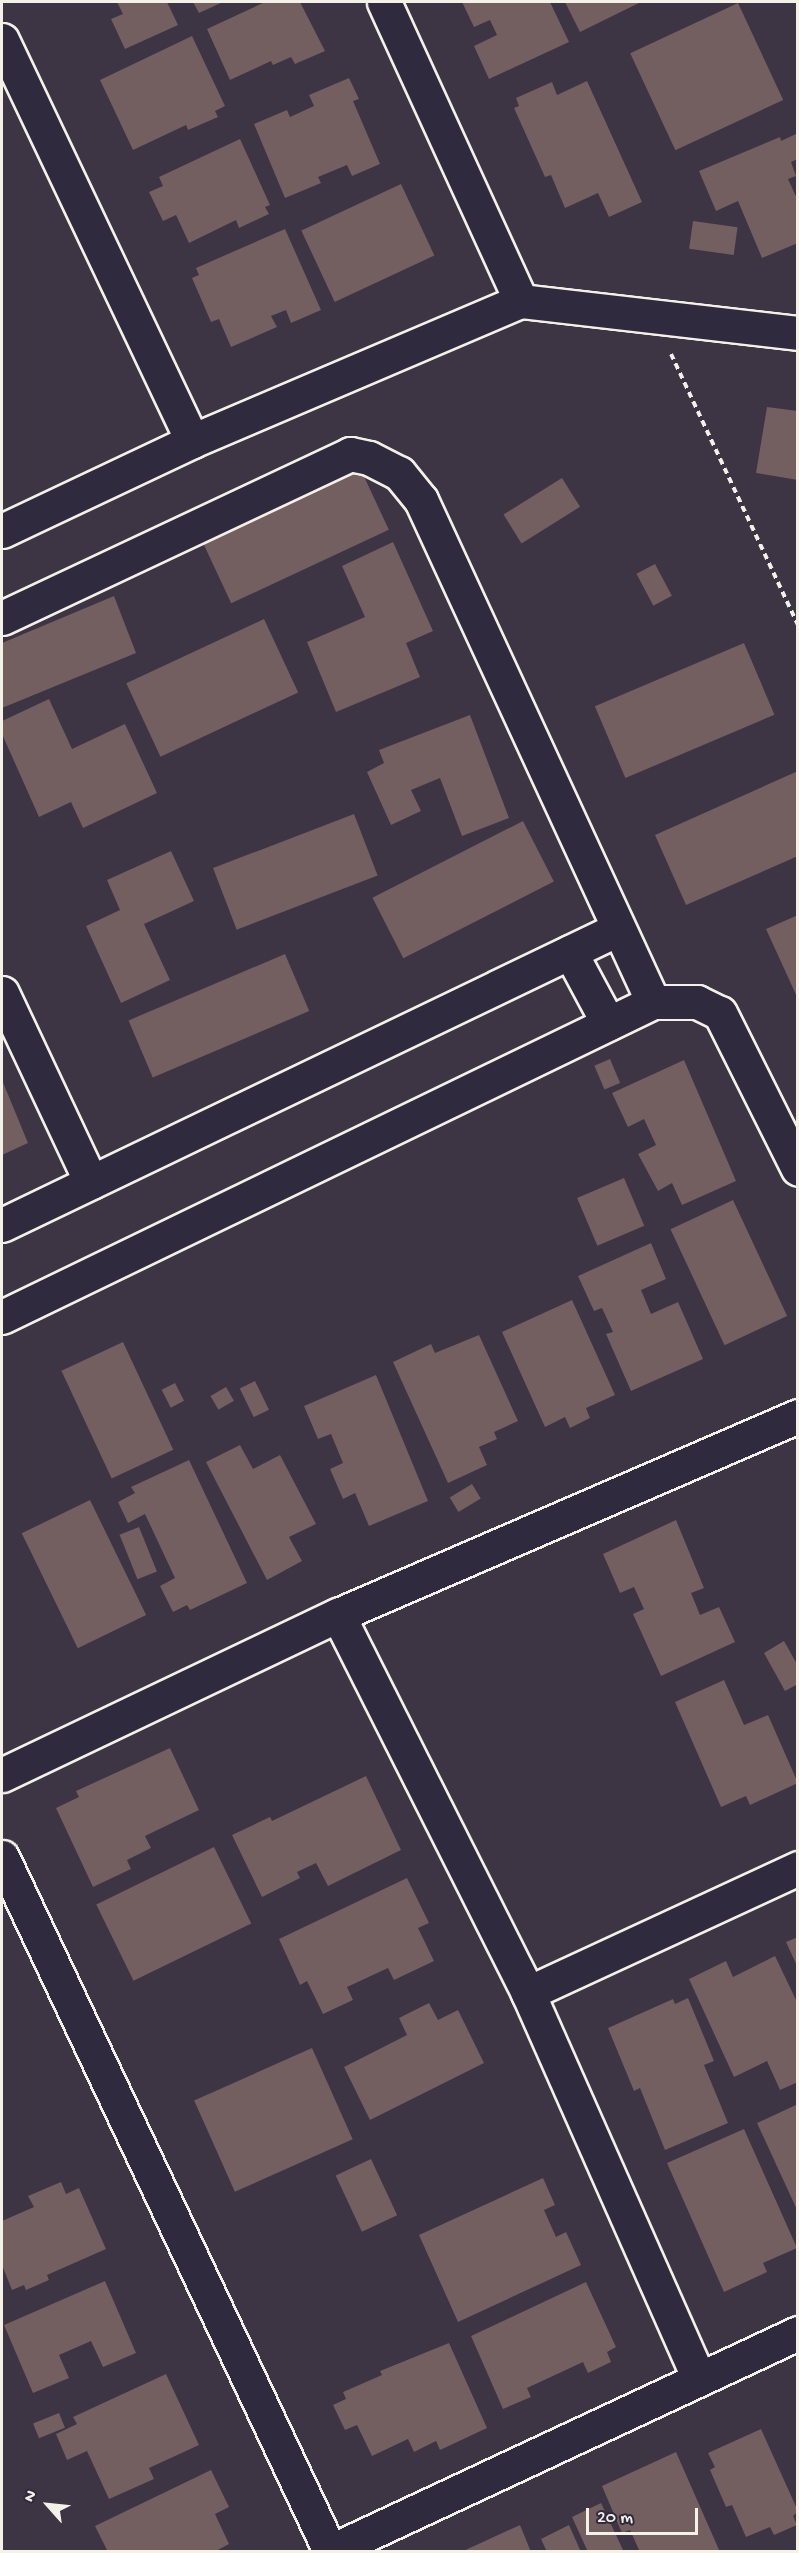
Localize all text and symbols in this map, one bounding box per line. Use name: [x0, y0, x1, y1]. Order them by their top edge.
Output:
north arrow: [18, 2475, 78, 2535]
text: N: [21, 2488, 42, 2506]
scale bar: [589, 2496, 702, 2534]
text: 20 m: [597, 2508, 633, 2529]

